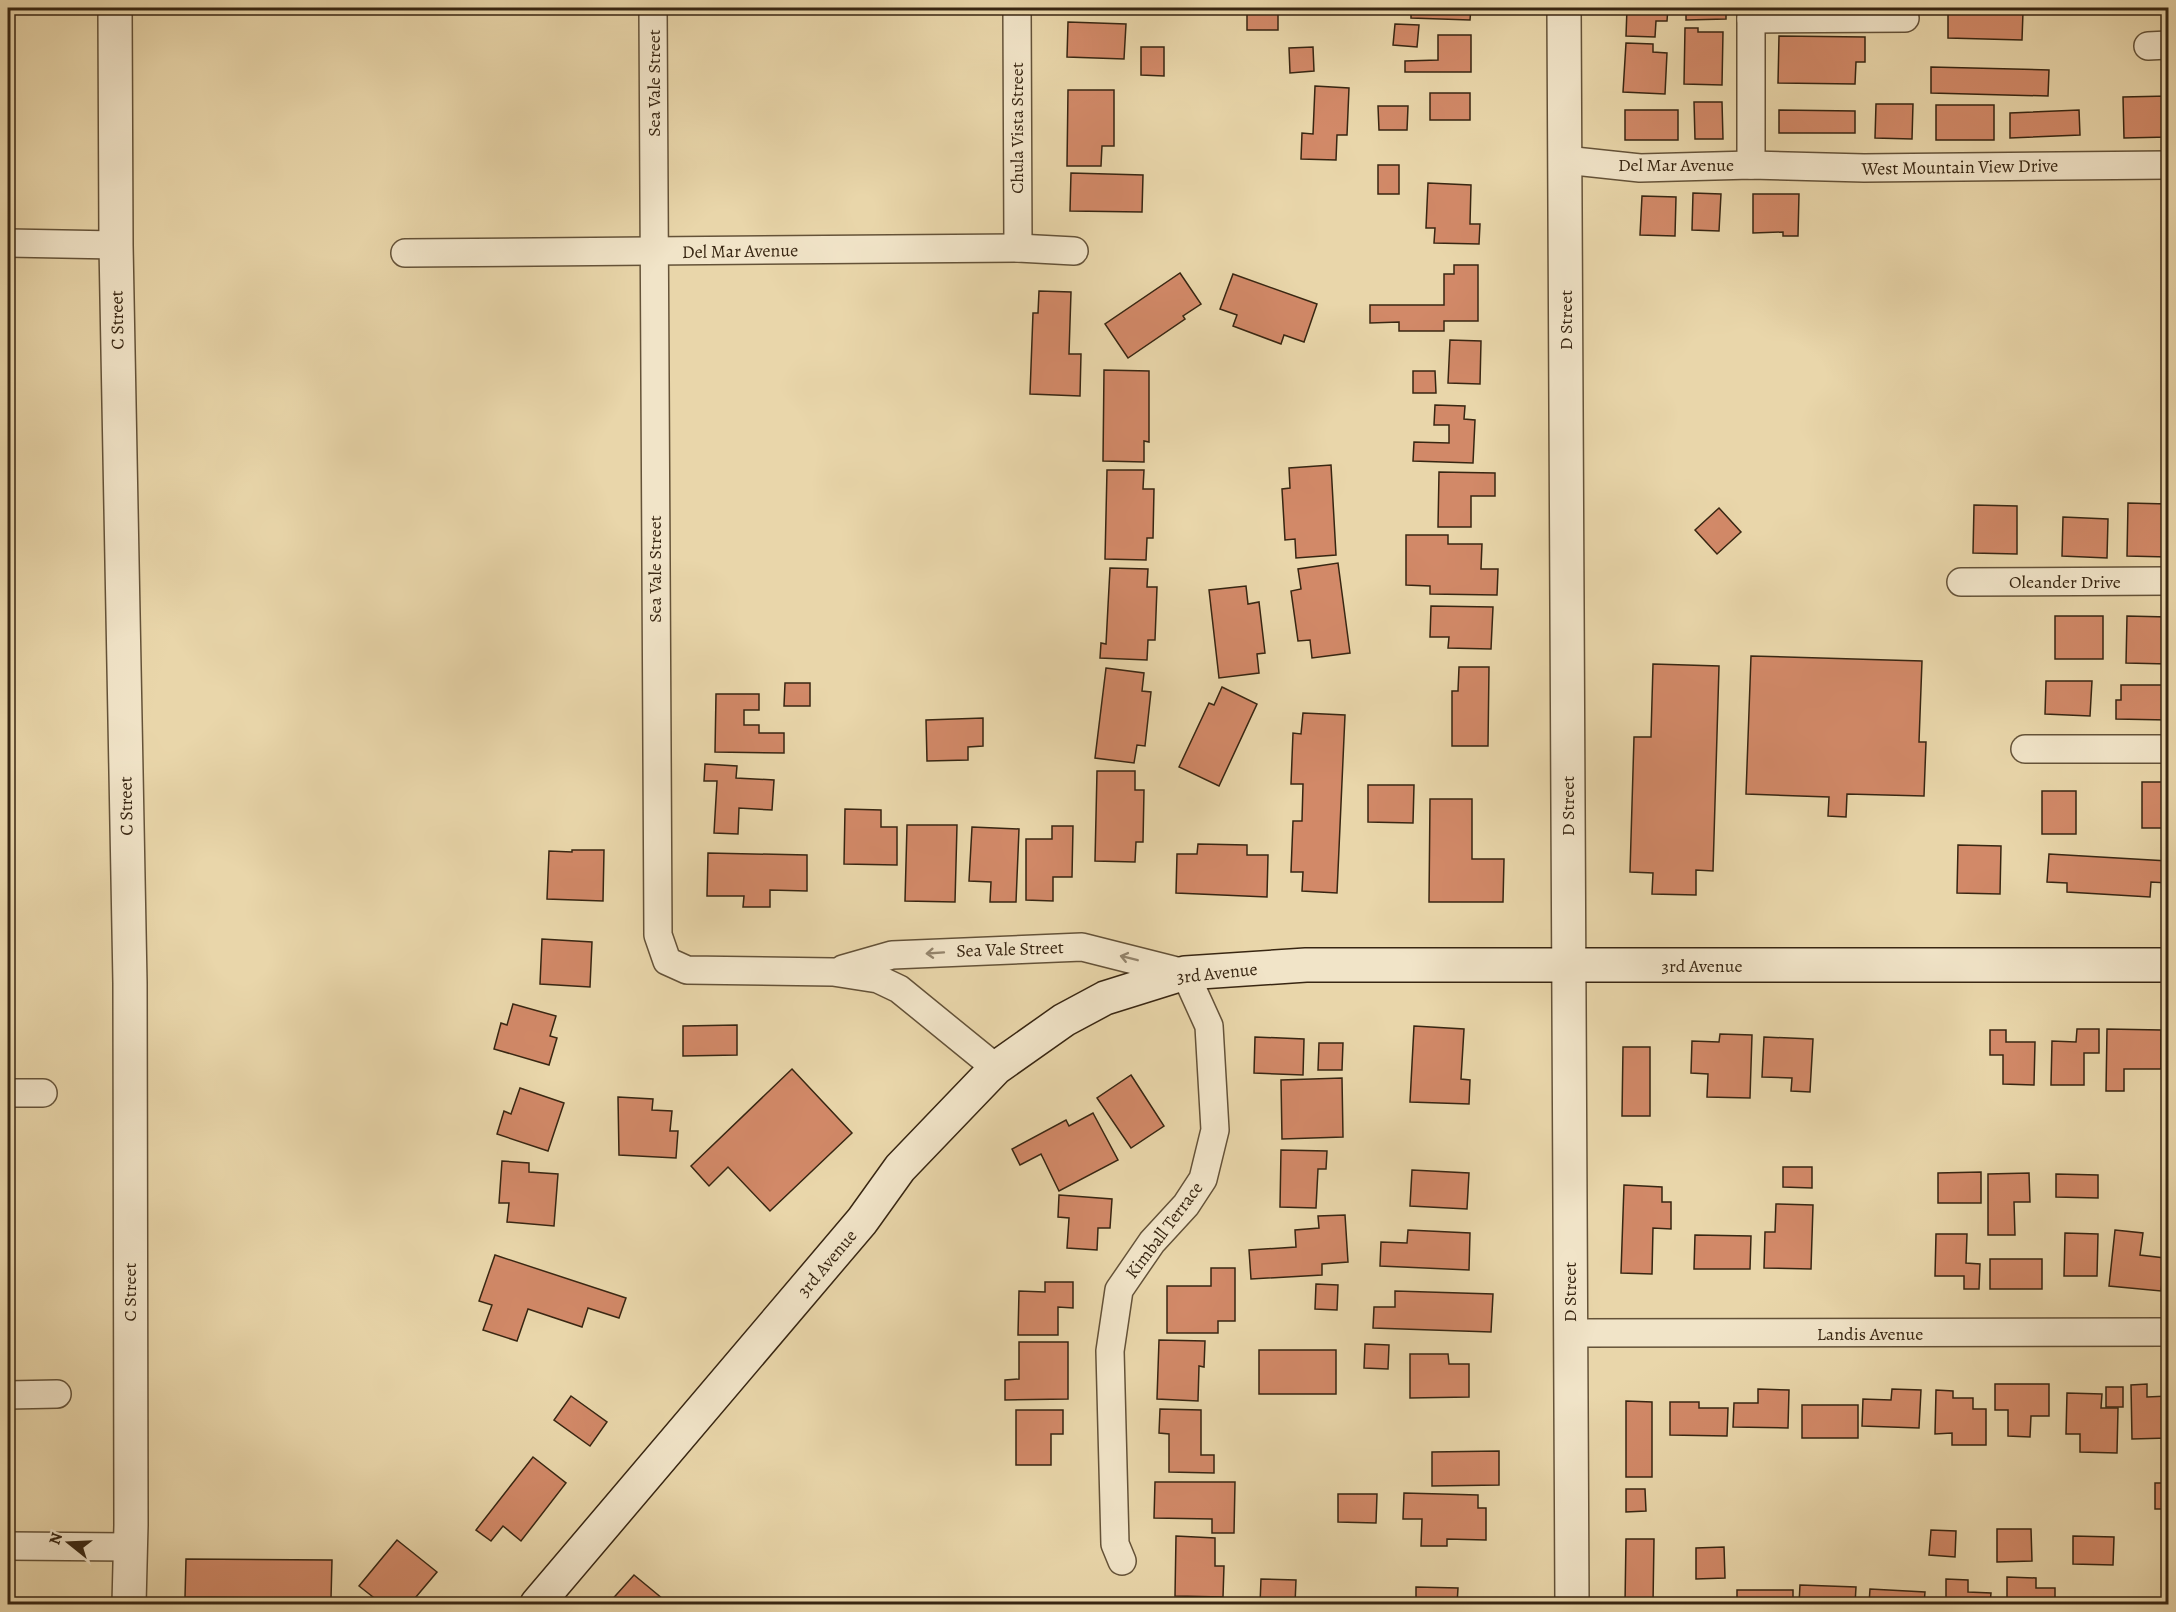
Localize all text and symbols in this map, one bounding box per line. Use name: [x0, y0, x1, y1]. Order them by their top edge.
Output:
street label: Sea Vale Street: [642, 29, 666, 137]
street label: Chula Vista Street: [1005, 62, 1029, 194]
street label: Del Mar Avenue: [1618, 153, 1734, 177]
street label: West Mountain View Drive: [1861, 153, 2058, 181]
street label: Del Mar Avenue: [682, 238, 798, 264]
street label: C Street: [104, 290, 130, 350]
street label: D Street: [1554, 290, 1578, 350]
street label: Sea Vale Street: [643, 515, 667, 623]
street label: Oleander Drive: [2009, 570, 2121, 594]
street label: C Street: [113, 776, 139, 836]
street label: D Street: [1556, 776, 1580, 836]
street label: Sea Vale Street: [956, 935, 1064, 963]
one-way arrow: [926, 947, 946, 958]
one-way arrow: [1119, 952, 1138, 964]
street label: 3rd Avenue: [1661, 954, 1743, 978]
street label: 3rd Avenue: [1175, 957, 1259, 989]
street label: Kimball Terrace: [1120, 1177, 1208, 1283]
street label: 3rd Avenue: [792, 1224, 862, 1302]
street label: C Street: [118, 1262, 142, 1322]
street label: D Street: [1558, 1262, 1582, 1322]
street label: Landis Avenue: [1817, 1322, 1923, 1346]
north arrow: [39, 1513, 99, 1573]
text: N: [43, 1529, 68, 1548]

